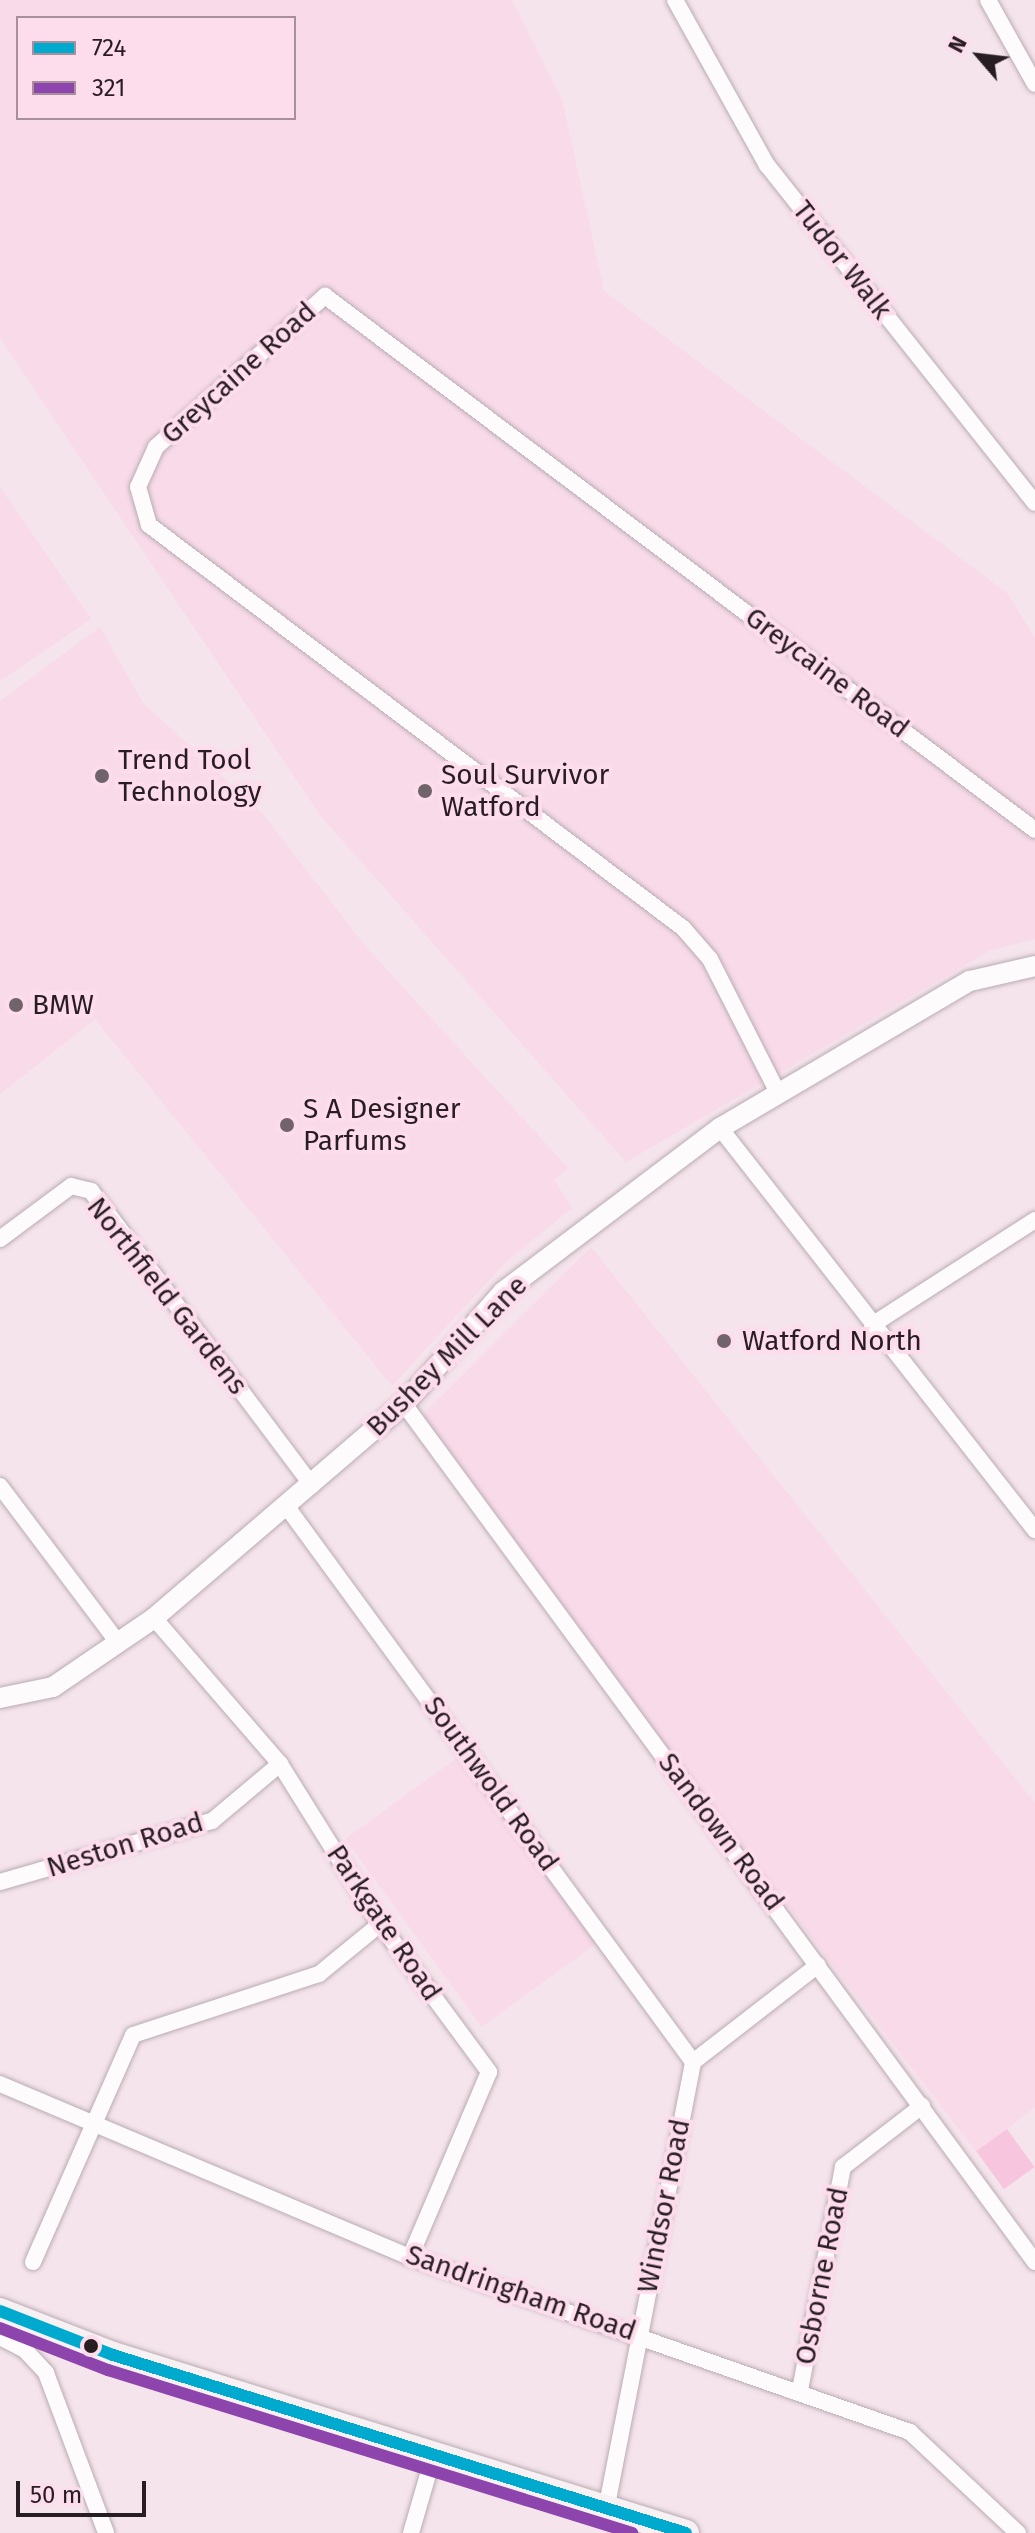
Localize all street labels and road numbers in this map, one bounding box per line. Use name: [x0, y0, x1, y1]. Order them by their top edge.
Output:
street label: Tudor Walk: [785, 194, 899, 326]
street label: Greycaine Road: [155, 295, 323, 451]
street label: Greycaine Road: [738, 601, 916, 745]
street label: Northfield Gardens: [80, 1191, 254, 1401]
street label: Bushey Mill Lane: [360, 1269, 534, 1443]
street label: Southwold Road: [416, 1690, 566, 1878]
street label: Sandown Road: [651, 1747, 791, 1917]
street label: Neston Road: [43, 1805, 207, 1885]
street label: Parkgate Road: [319, 1839, 449, 2007]
street label: Windsor Road: [631, 2116, 697, 2296]
street label: Osborne Road: [788, 2184, 856, 2368]
street label: Sandringham Road: [402, 2238, 640, 2348]

